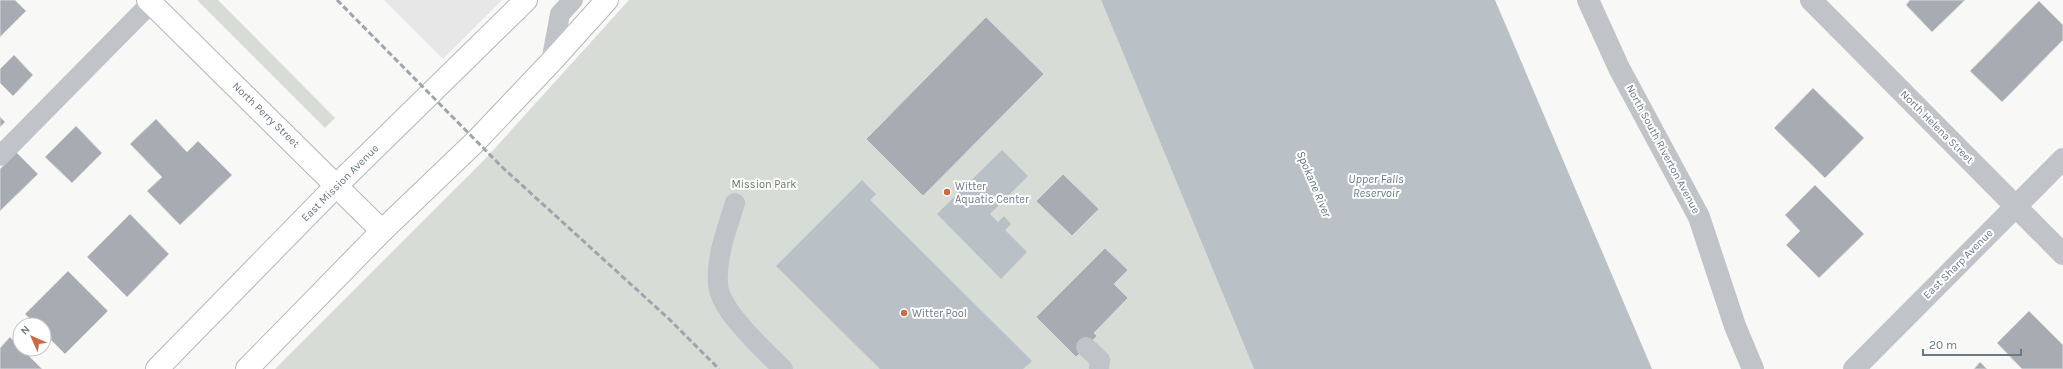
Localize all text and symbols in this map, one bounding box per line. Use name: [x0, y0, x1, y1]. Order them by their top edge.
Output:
street label: North Perry Street: [230, 80, 302, 150]
street label: North South Riverton Avenue: [1623, 82, 1703, 216]
street label: North Helena Street: [1898, 88, 1976, 166]
street label: East Mission Avenue: [299, 142, 381, 224]
water label: Spokane River: [1294, 149, 1335, 220]
water label: Upper Falls Reservoir: [1348, 172, 1404, 200]
park label: Mission Park: [731, 178, 797, 191]
place label: Witter Aquatic Center: [955, 180, 1029, 206]
marker: Witter Aquatic Center: [942, 187, 952, 197]
street label: East Sharp Avenue: [1920, 226, 1996, 302]
place label: Witter Pool: [912, 307, 967, 320]
marker: Witter Pool: [899, 308, 909, 318]
north arrow: [12, 317, 52, 357]
text: N: [18, 323, 33, 338]
scale bar: [1923, 331, 2021, 357]
text: 20 m: [1929, 338, 1957, 352]

